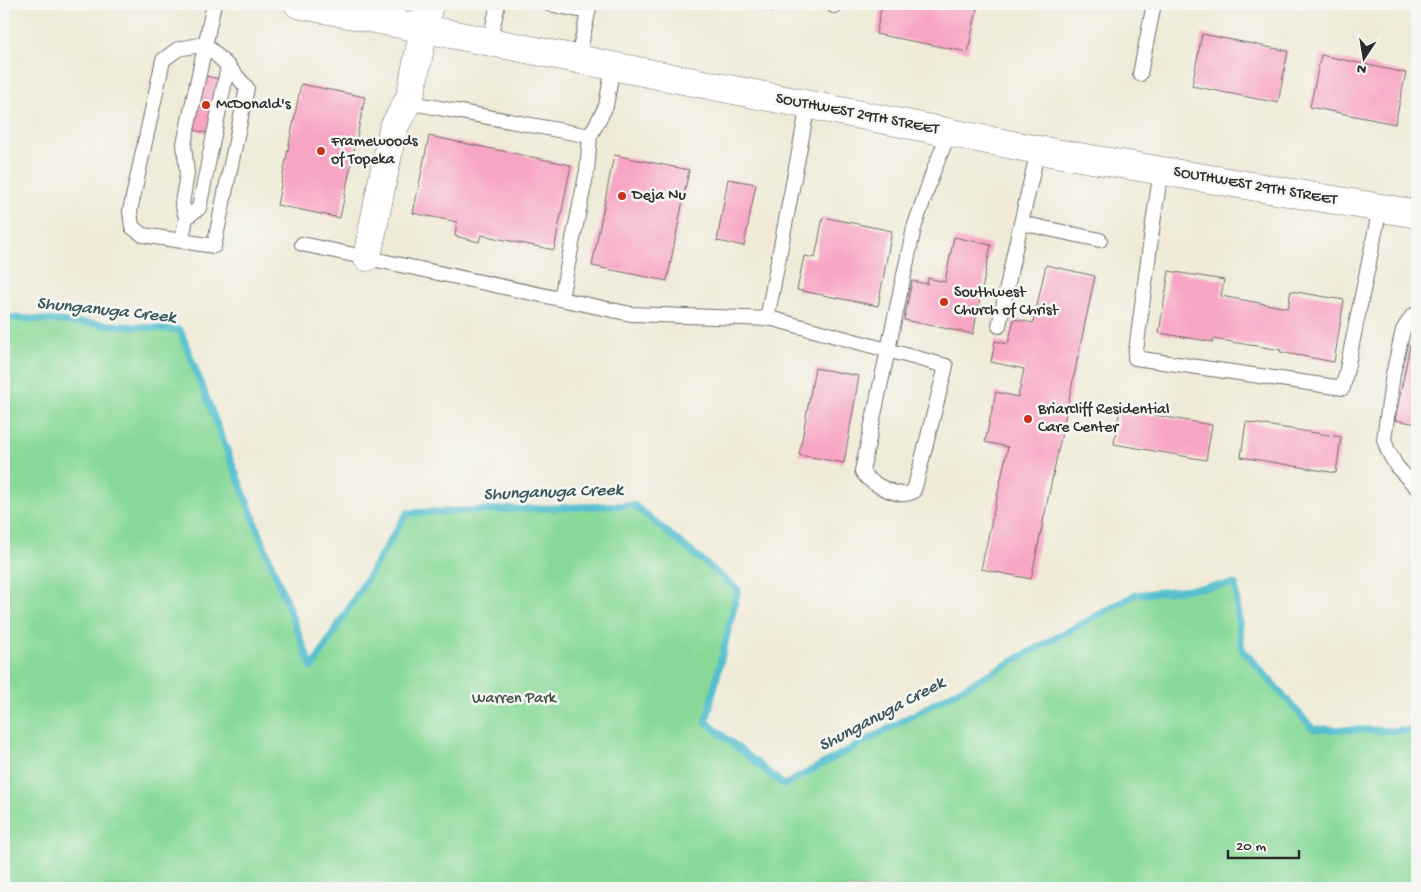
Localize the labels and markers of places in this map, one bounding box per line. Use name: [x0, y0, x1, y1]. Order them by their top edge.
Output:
place label: McDonald's: [216, 96, 292, 115]
marker: McDonald's: [200, 99, 212, 111]
place label: Framewoods of Topeka: [330, 133, 419, 170]
marker: Framewoods of Topeka: [315, 145, 327, 157]
place label: Deja Nu: [631, 187, 686, 206]
marker: Deja Nu: [616, 190, 628, 202]
place label: Southwest Church of Christ: [954, 284, 1060, 321]
marker: Southwest Church of Christ: [938, 296, 950, 308]
place label: Briarcliff Residential Care Center: [1037, 401, 1170, 438]
marker: Briarcliff Residential Care Center: [1022, 413, 1034, 425]

